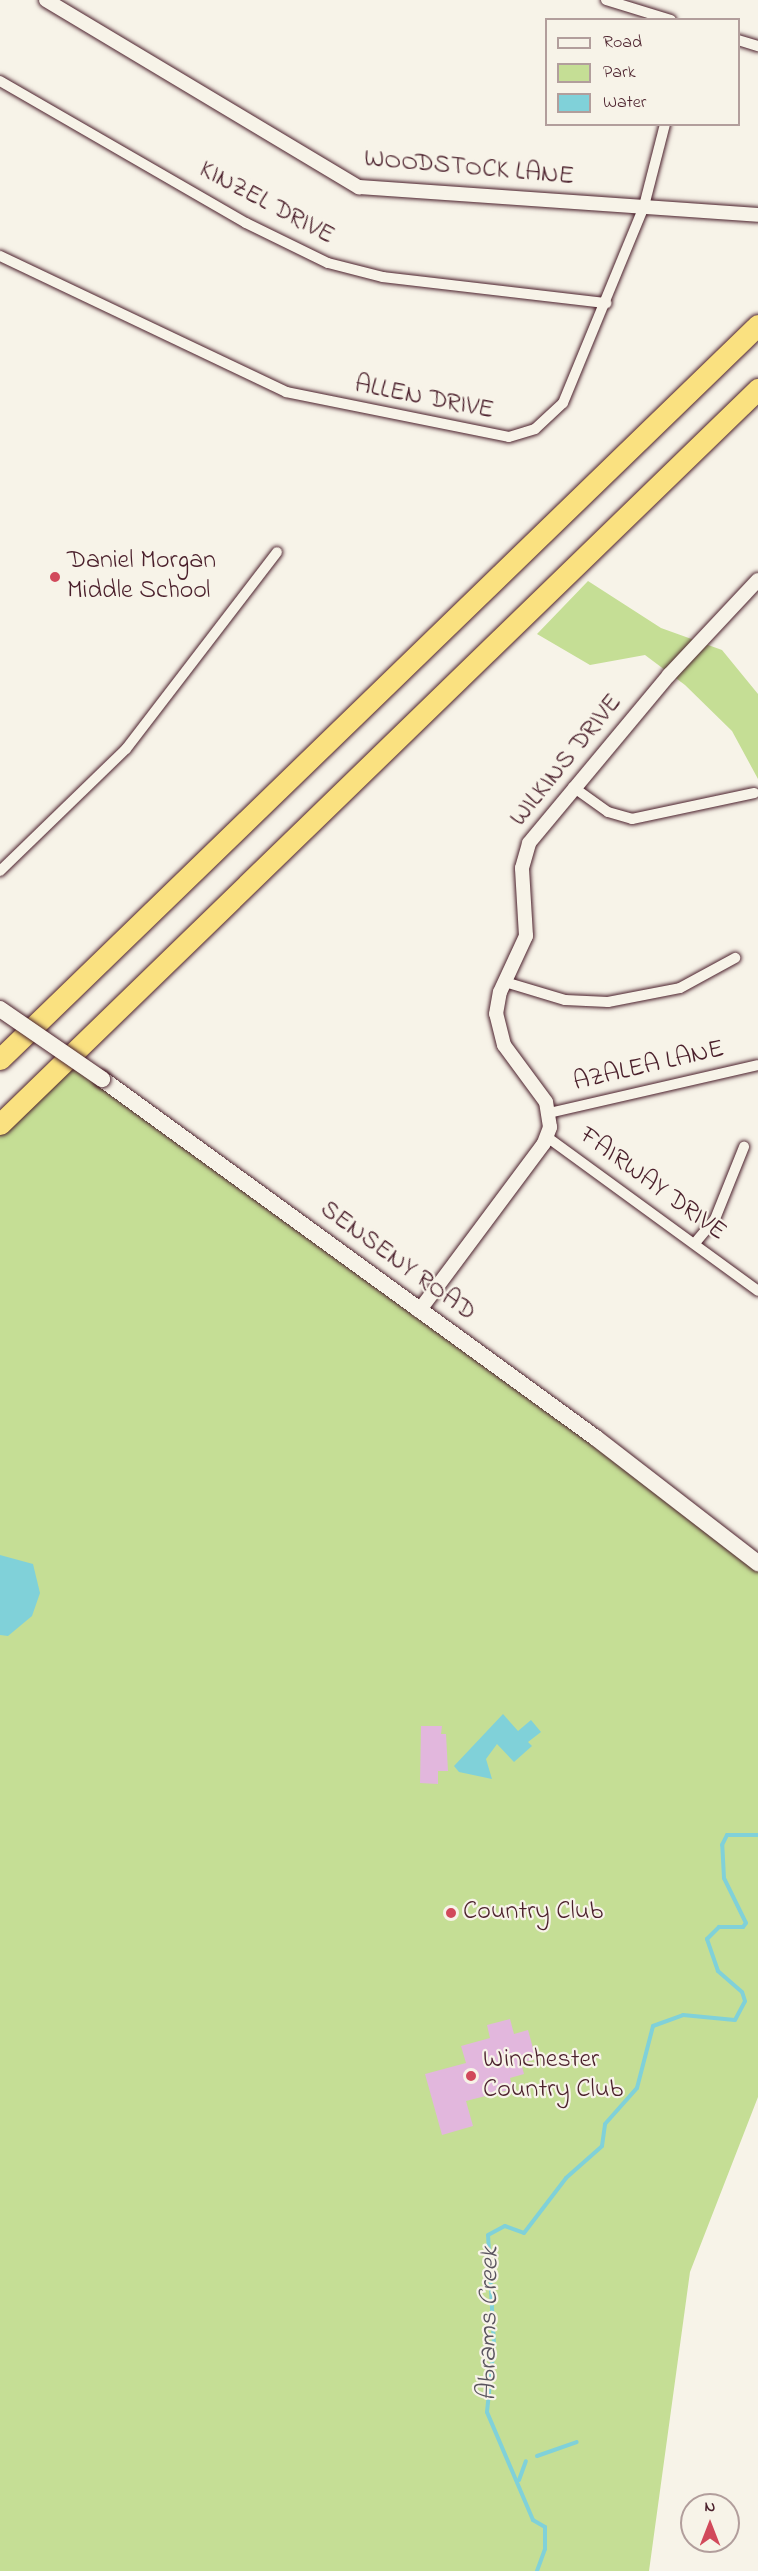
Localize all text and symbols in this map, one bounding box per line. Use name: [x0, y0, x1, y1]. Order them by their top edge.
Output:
legend: [545, 18, 740, 126]
text: Road: [603, 30, 642, 56]
text: Park: [603, 60, 636, 86]
text: Water: [603, 90, 646, 116]
street label: WOODSTOCK LANE: [363, 144, 575, 194]
street label: KINZEL DRIVE: [193, 155, 339, 253]
street label: ALLEN DRIVE: [352, 370, 496, 428]
place label: Daniel Morgan Middle School: [67, 546, 216, 608]
marker: Daniel Morgan Middle School: [48, 570, 62, 584]
street label: WILKINS DRIVE: [504, 688, 630, 834]
street label: AZALEA LANE: [571, 1035, 727, 1099]
street label: FAIRWAY DRIVE: [572, 1121, 732, 1249]
street label: SENSENY ROAD: [313, 1195, 481, 1329]
place label: Country Club: [463, 1897, 603, 1929]
marker: Country Club: [444, 1906, 458, 1920]
place label: Winchester Country Club: [483, 2045, 623, 2106]
marker: Winchester Country Club: [464, 2069, 478, 2083]
water label: Abrams Creek: [471, 2246, 507, 2402]
north arrow: [680, 2493, 740, 2553]
text: N: [705, 2495, 715, 2519]

